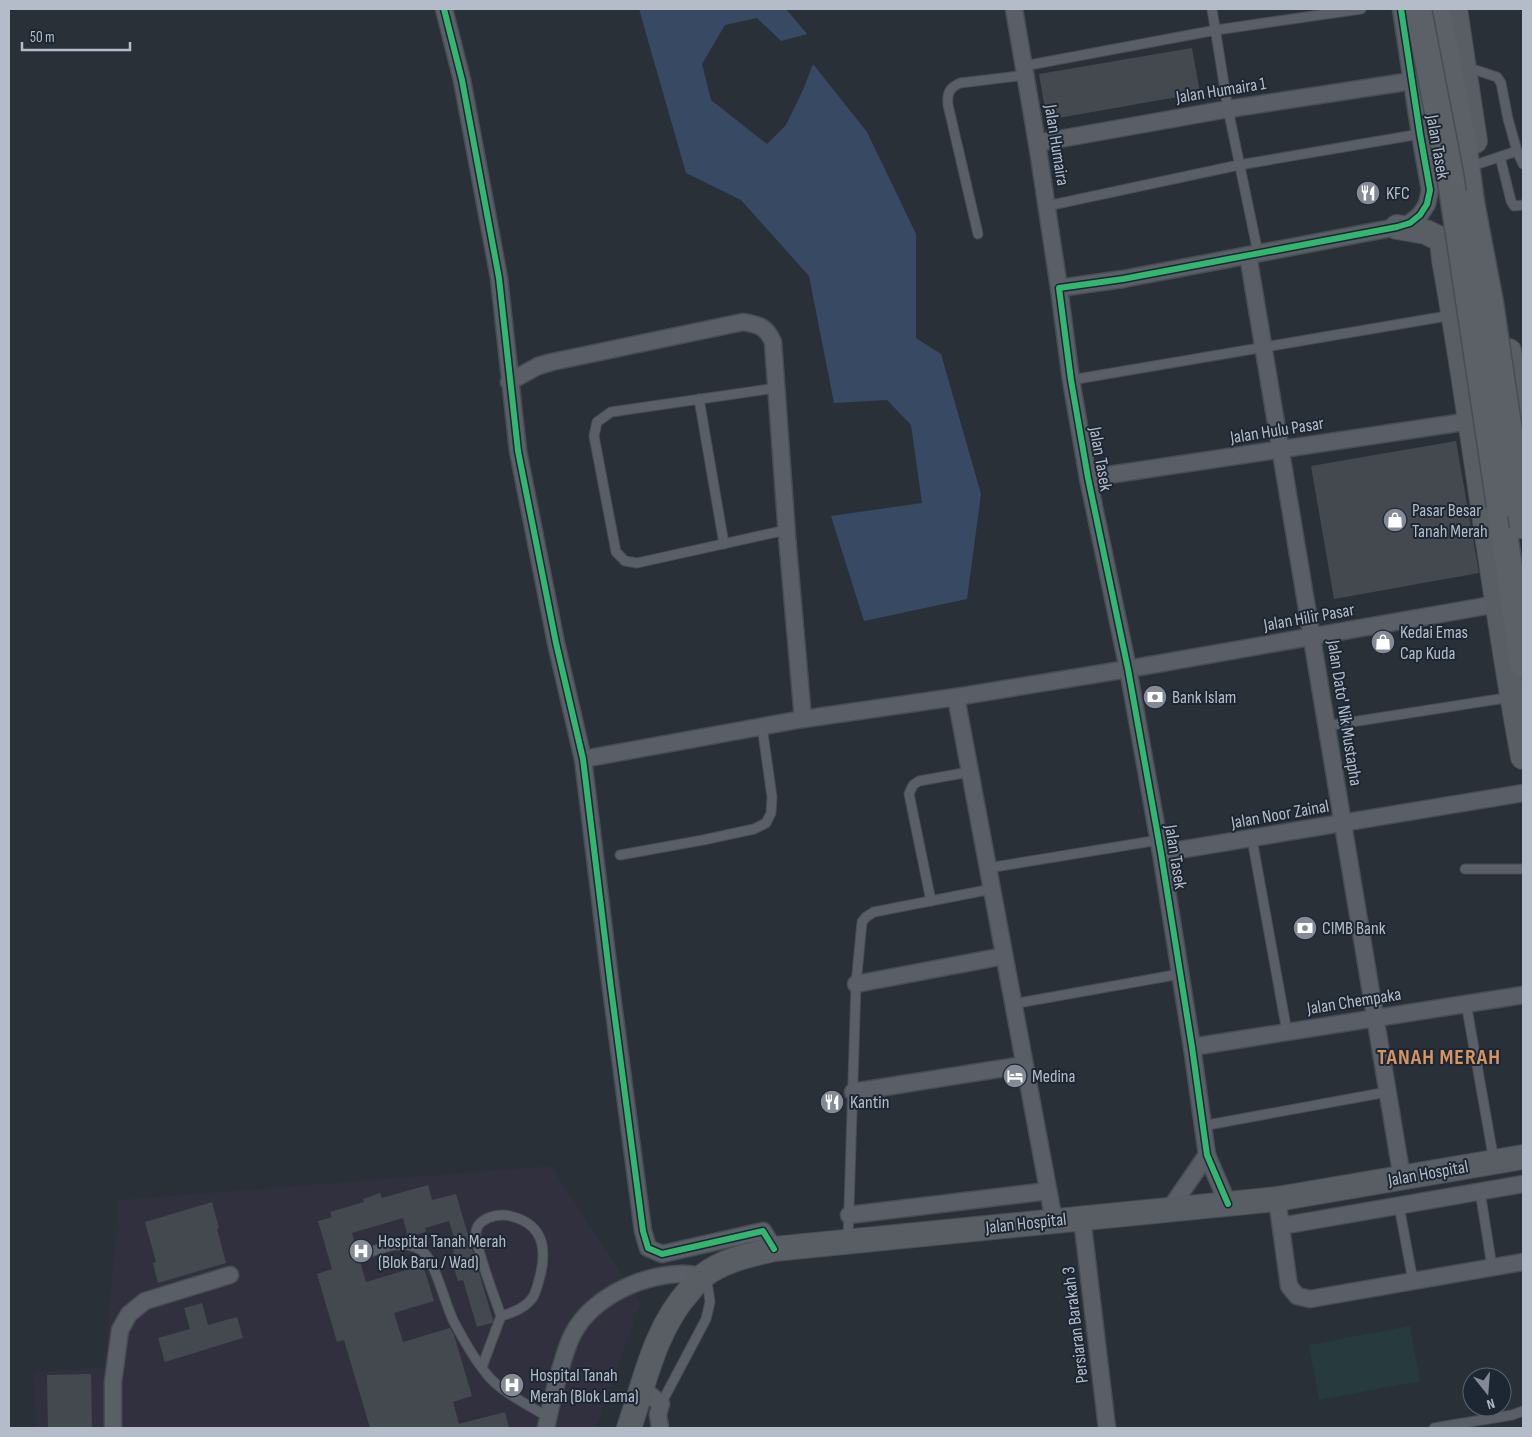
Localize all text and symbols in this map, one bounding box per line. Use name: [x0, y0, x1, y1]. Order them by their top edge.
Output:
scale bar: [22, 20, 130, 52]
text: 50 m: [30, 28, 55, 47]
street label: Jalan Humaira 1: [1174, 73, 1268, 108]
street label: Jalan Humaira: [1040, 102, 1073, 187]
street label: Jalan Tasek: [1421, 112, 1454, 181]
restaurant icon: KFC: [1355, 180, 1381, 206]
place label: KFC: [1386, 183, 1410, 204]
street label: Jalan Hulu Pasar: [1228, 413, 1325, 448]
street label: Jalan Tasek: [1084, 424, 1117, 493]
place label: Pasar Besar Tanah Merah: [1412, 500, 1488, 542]
shop icon: Pasar Besar Tanah Merah: [1382, 507, 1408, 533]
street label: Jalan Hilir Pasar: [1261, 599, 1356, 636]
place label: Kedai Emas Cap Kuda: [1400, 622, 1468, 664]
shop icon: Kedai Emas Cap Kuda: [1370, 629, 1396, 655]
street label: Jalan Dato' Nik Mustapha: [1322, 638, 1366, 787]
bank icon: Bank Islam: [1142, 684, 1168, 710]
place label: Bank Islam: [1172, 687, 1236, 708]
street label: Jalan Noor Zainal: [1228, 796, 1331, 834]
street label: Jalan Tasek: [1160, 822, 1191, 891]
bank icon: CIMB Bank: [1292, 915, 1318, 941]
place label: CIMB Bank: [1322, 918, 1386, 939]
street label: Jalan Chempaka: [1305, 984, 1403, 1019]
district label: TANAH MERAH: [1377, 1044, 1501, 1071]
hotel icon: Medina: [1002, 1063, 1028, 1089]
place label: Medina: [1032, 1066, 1075, 1087]
restaurant icon: Kantin: [819, 1089, 845, 1115]
place label: Kantin: [850, 1092, 889, 1113]
street label: Jalan Hospital: [1385, 1156, 1470, 1191]
street label: Jalan Hospital: [984, 1209, 1067, 1238]
place label: Hospital Tanah Merah (Blok Baru / Wad): [378, 1231, 506, 1273]
hospital icon: Hospital Tanah Merah (Blok Baru / Wad): [348, 1238, 374, 1264]
street label: Persiaran Barakah 3: [1058, 1265, 1093, 1385]
place label: Hospital Tanah Merah (Blok Lama): [530, 1365, 639, 1407]
north arrow: [1462, 1367, 1512, 1417]
hospital icon: Hospital Tanah Merah (Blok Lama): [499, 1372, 525, 1398]
text: N: [1485, 1395, 1497, 1413]

